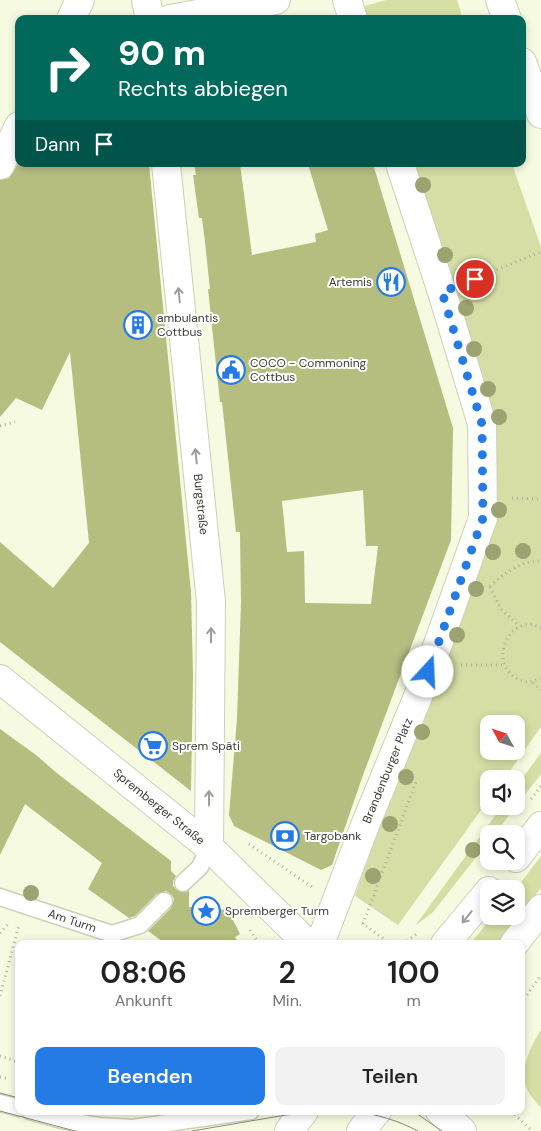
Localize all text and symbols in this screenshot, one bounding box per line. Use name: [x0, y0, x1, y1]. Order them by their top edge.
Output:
text: 90 m: [118, 30, 206, 76]
icon: right: [35, 35, 100, 100]
text: Rechts abbiegen: [118, 74, 288, 103]
icon: arrive: [90, 130, 118, 158]
text: Dann: [35, 132, 80, 157]
pin: [454, 258, 496, 300]
icon: arrive: [461, 265, 489, 293]
restaurant icon: Artemis: [376, 267, 406, 297]
place label: Artemis: [329, 274, 372, 290]
one-way arrow: [174, 287, 184, 303]
building icon: ambulantis Cottbus: [123, 310, 153, 340]
place label: ambulantis Cottbus: [157, 310, 218, 340]
public building icon: COCO - Commoning Cottbus: [216, 355, 246, 385]
place label: COCO - Commoning Cottbus: [250, 355, 367, 385]
one-way arrow: [191, 449, 201, 465]
street label: Burgstraße: [190, 473, 212, 536]
one-way arrow: [206, 628, 216, 644]
position arrow: [401, 645, 453, 697]
north arrow: [480, 715, 525, 760]
map controls: [480, 715, 525, 925]
street label: Brandenburger Platz: [359, 716, 416, 826]
supermarket icon: Sprem Späti: [138, 731, 168, 761]
place label: Sprem Späti: [172, 738, 240, 754]
street label: Spremberger Straße: [110, 765, 208, 849]
button: sound: [480, 770, 525, 815]
one-way arrow: [205, 790, 214, 806]
bank icon: Targobank: [270, 821, 300, 851]
button: search: [480, 825, 525, 870]
place label: Targobank: [304, 828, 361, 844]
button: layers: [480, 880, 525, 925]
place icon: Spremberger Turm: [191, 896, 221, 926]
place label: Spremberger Turm: [225, 903, 329, 919]
street label: Am Turm: [46, 905, 98, 936]
one-way arrow: [461, 911, 473, 924]
text: 08:06: [100, 953, 187, 992]
text: 2: [279, 953, 296, 992]
text: 100: [387, 953, 440, 992]
text: Ankunft: [115, 990, 173, 1011]
text: Min.: [272, 990, 302, 1011]
text: m: [406, 990, 421, 1011]
button: Beenden: [35, 1047, 265, 1105]
button: Teilen: [275, 1047, 505, 1105]

